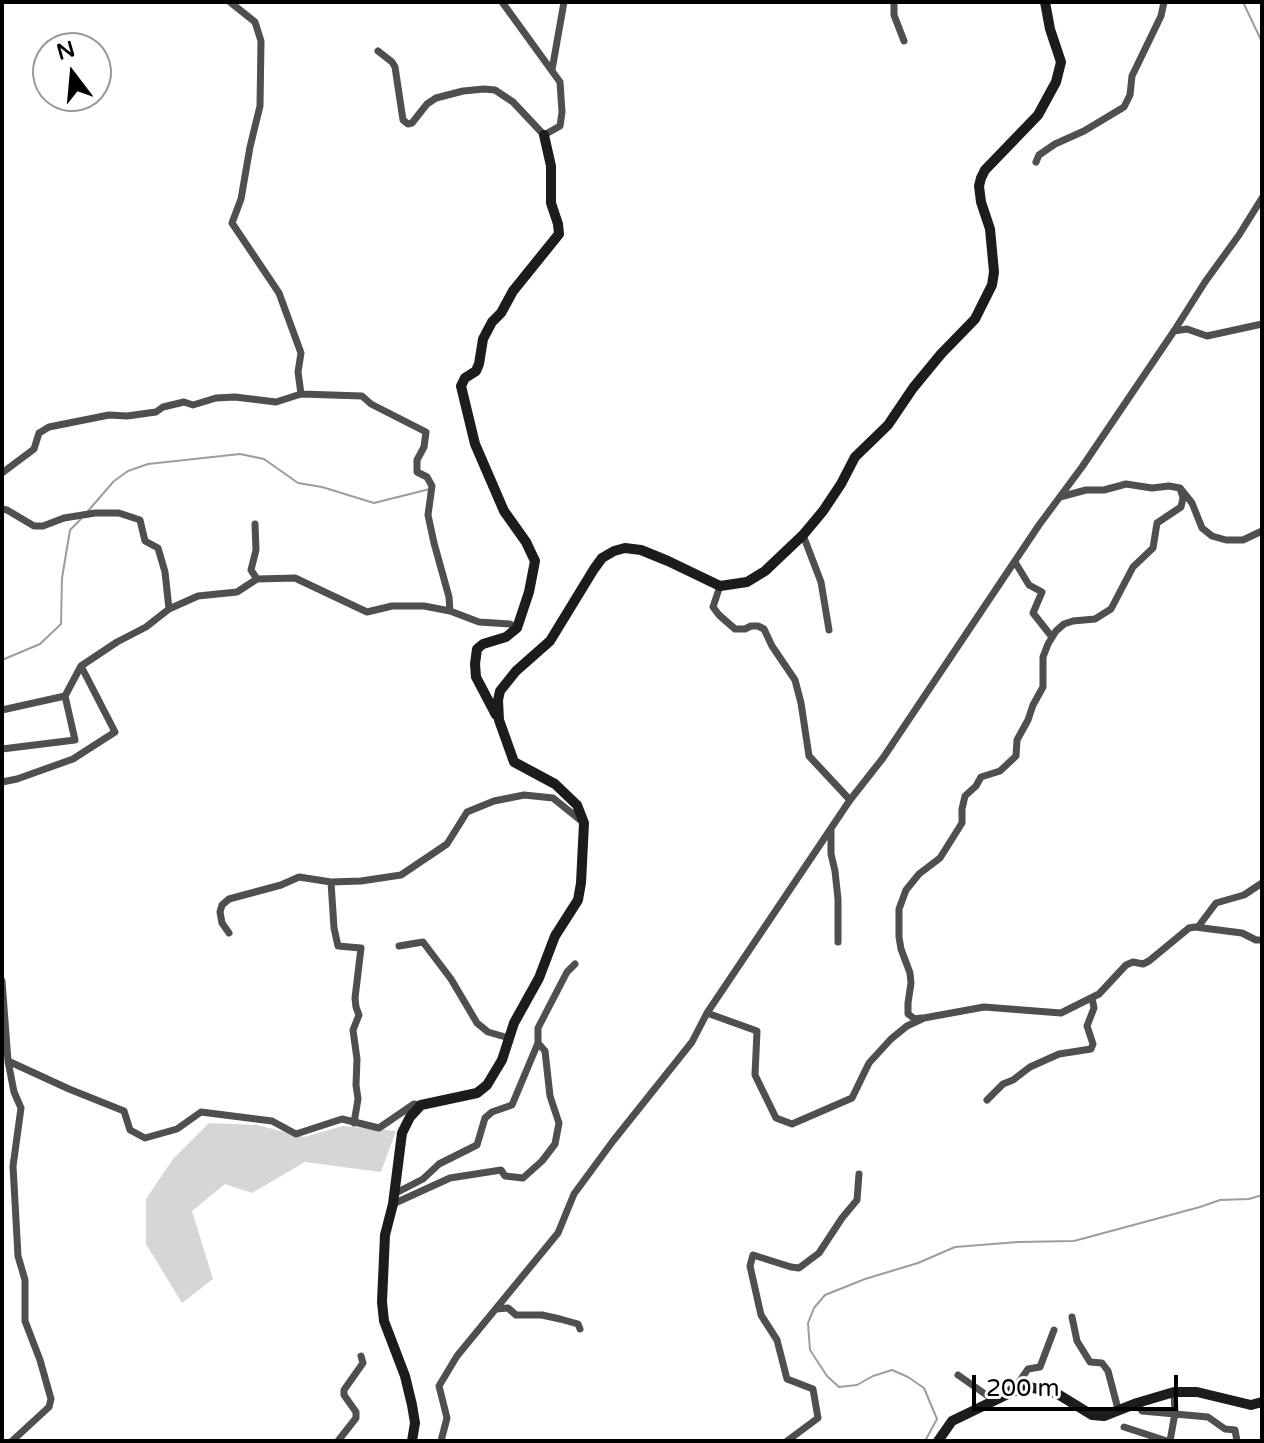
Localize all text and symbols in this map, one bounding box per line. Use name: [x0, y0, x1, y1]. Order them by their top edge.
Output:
north arrow: [32, 32, 112, 112]
text: N: [54, 36, 78, 66]
scale bar: [976, 1359, 1182, 1409]
text: 200 m: [986, 1374, 1060, 1403]

